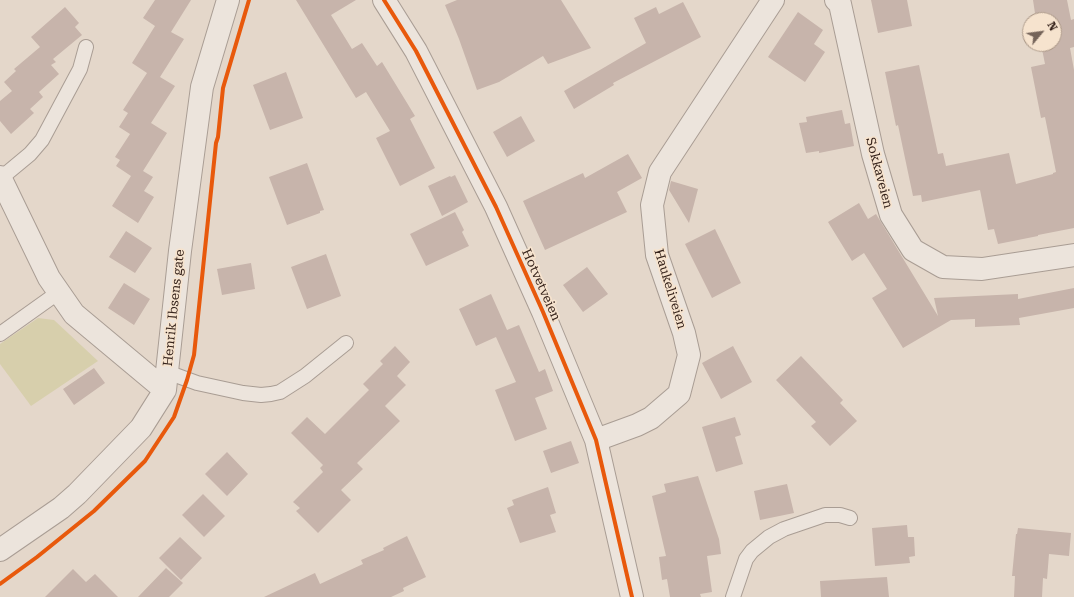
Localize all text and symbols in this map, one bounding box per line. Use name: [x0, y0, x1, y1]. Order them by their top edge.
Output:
north arrow: [1022, 12, 1062, 52]
text: N: [1044, 20, 1060, 33]
street label: Sokkaveien: [862, 136, 896, 210]
street label: Hotvetveien: [518, 247, 564, 323]
street label: Haukeliveien: [650, 247, 690, 331]
street label: Henrik Ibsens gate: [160, 249, 188, 367]

